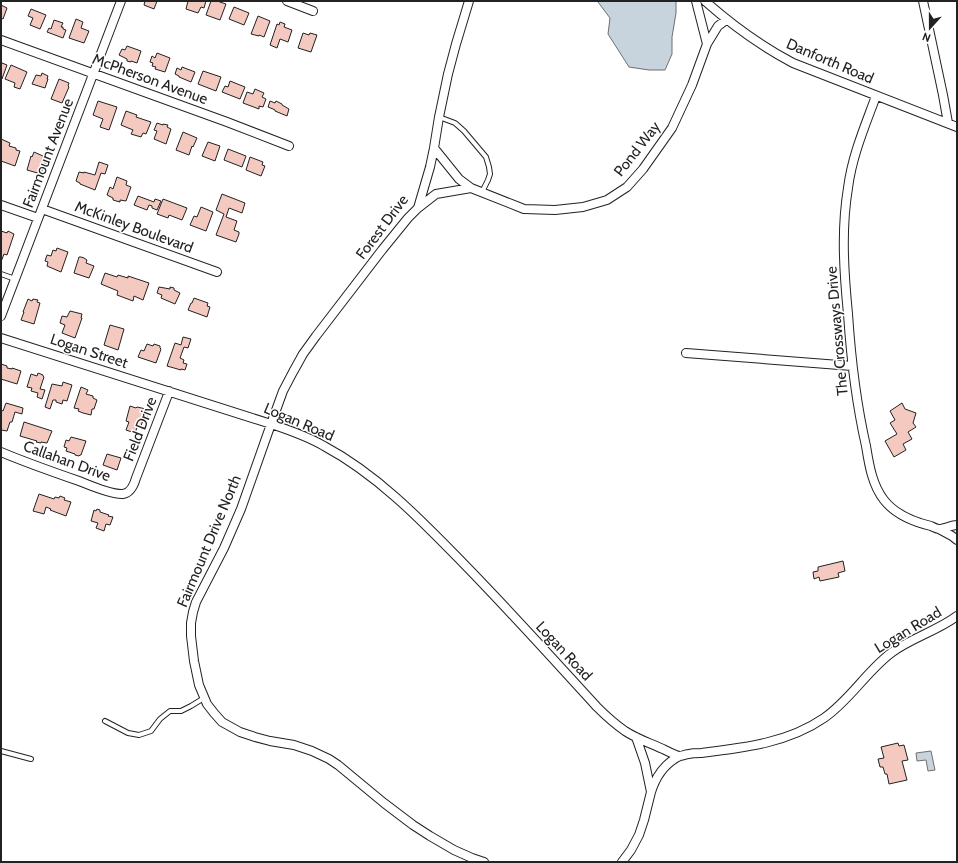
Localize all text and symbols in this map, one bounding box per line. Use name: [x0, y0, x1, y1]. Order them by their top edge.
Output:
north arrow: [910, 8, 950, 48]
text: N: [920, 29, 933, 45]
street label: Danforth Road: [784, 35, 876, 87]
street label: McPherson Avenue: [90, 50, 210, 108]
street label: Fairmount Avenue: [19, 96, 77, 210]
street label: Pond Way: [610, 118, 664, 180]
street label: Forest Drive: [352, 191, 412, 263]
street label: McKinley Boulevard: [72, 197, 196, 257]
street label: The Crossways Drive: [822, 265, 852, 396]
street label: Logan Street: [48, 330, 130, 372]
street label: Field Drive: [120, 394, 161, 464]
street label: Logan Road: [261, 399, 337, 445]
street label: Callahan Drive: [21, 437, 113, 485]
street label: Fairmount Drive North: [173, 472, 245, 610]
street label: Logan Road: [871, 603, 945, 657]
street label: Logan Road: [532, 618, 596, 684]

